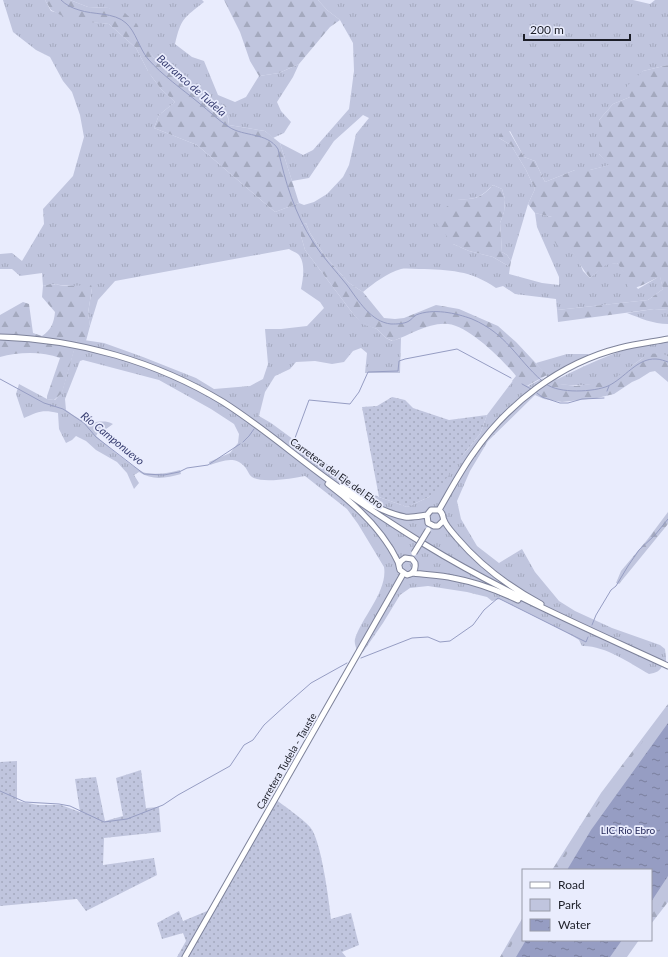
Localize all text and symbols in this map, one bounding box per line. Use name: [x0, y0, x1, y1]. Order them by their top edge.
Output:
scale bar: [524, 16, 630, 42]
text: 200 m: [530, 22, 564, 37]
water label: Barranco de Tudela: [155, 51, 230, 119]
water label: Río Camponuevo: [79, 409, 147, 468]
street label: Carretera del Eje del Ebro: [288, 435, 386, 511]
street label: Carretera Tudela - Tauste: [253, 711, 319, 811]
park label: LIC Río Ebro: [601, 824, 656, 836]
legend: [522, 869, 652, 941]
text: Road: [558, 877, 585, 892]
text: Park: [558, 897, 582, 912]
text: Water: [558, 917, 591, 932]

